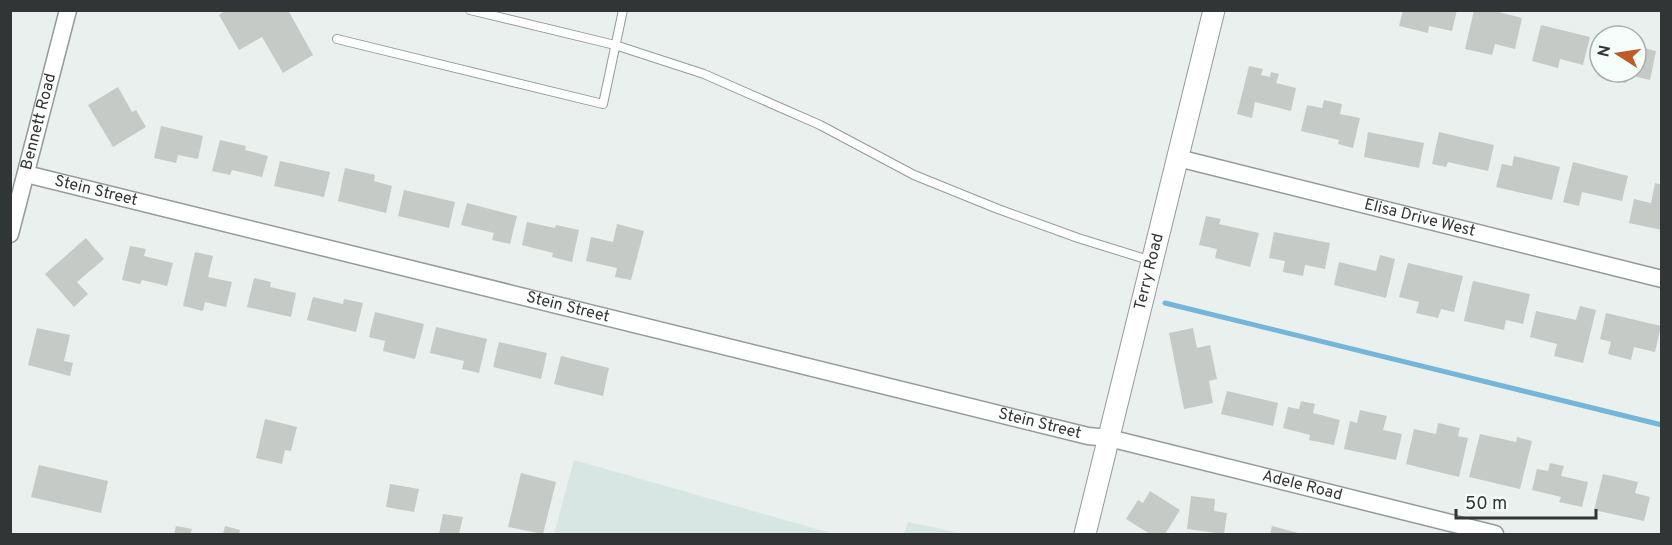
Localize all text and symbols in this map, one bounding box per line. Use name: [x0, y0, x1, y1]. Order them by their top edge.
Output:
north arrow: [1588, 24, 1648, 84]
text: N: [1594, 44, 1616, 59]
street label: Bennett Road: [17, 71, 61, 172]
street label: Stein Street: [52, 171, 140, 211]
street label: Elisa Drive West: [1362, 195, 1477, 242]
street label: Terry Road: [1130, 231, 1169, 312]
street label: Stein Street: [524, 288, 611, 328]
street label: Stein Street: [996, 404, 1083, 444]
street label: Adele Road: [1260, 466, 1344, 506]
scale bar: [1456, 482, 1596, 520]
text: 50 m: [1465, 493, 1507, 516]

